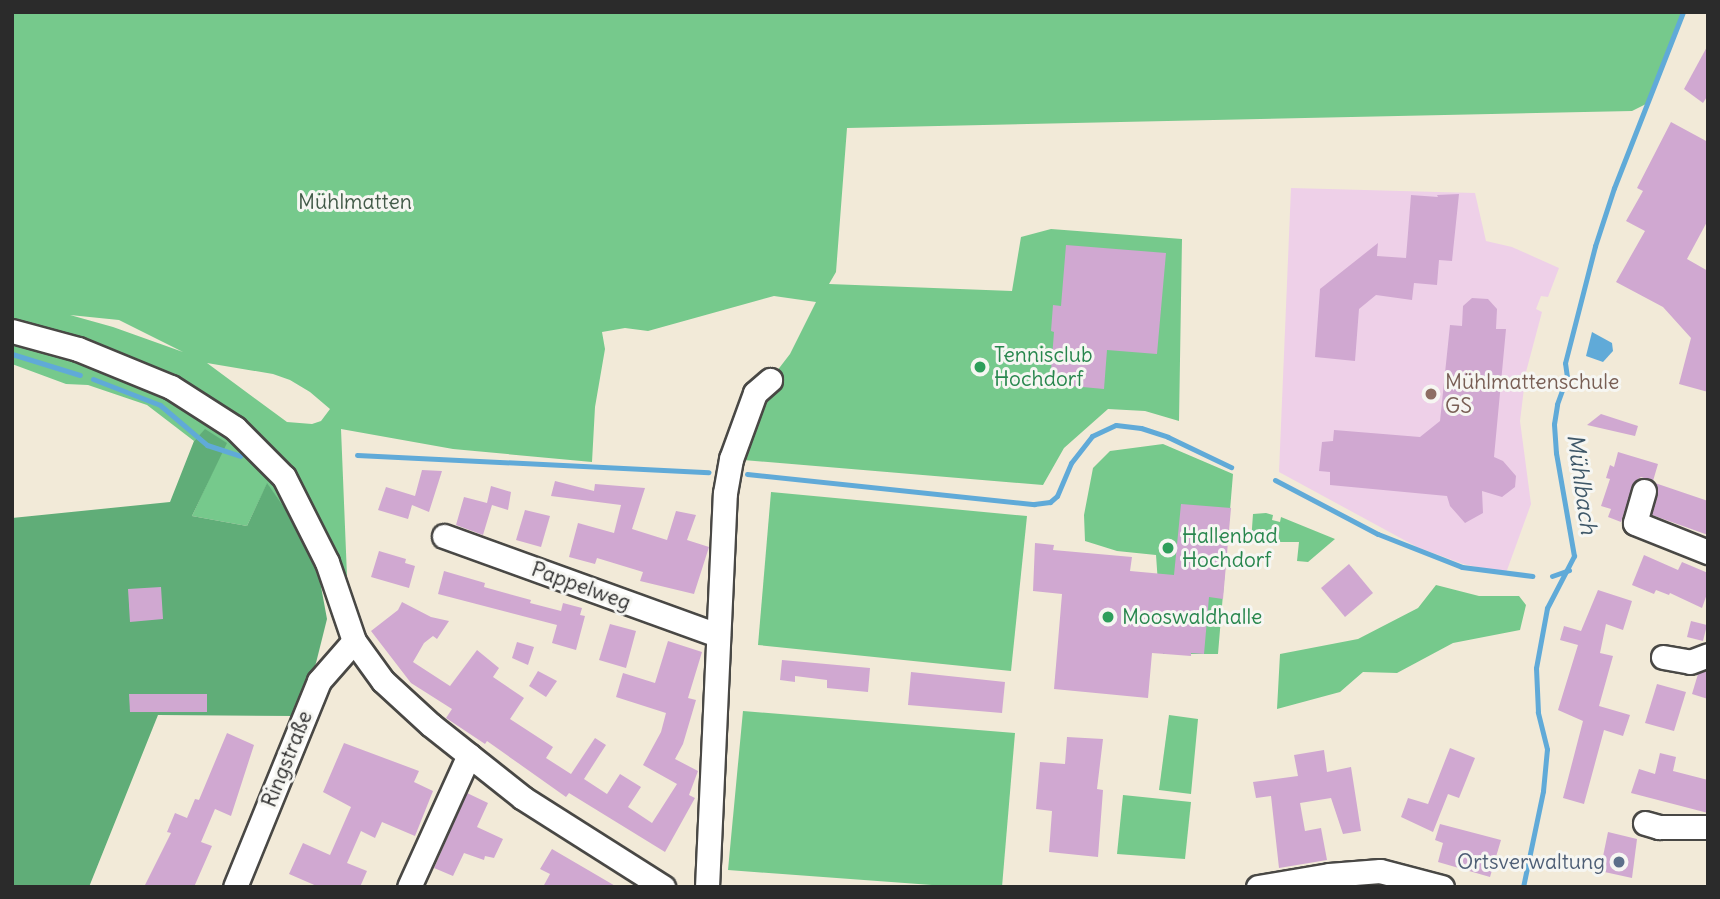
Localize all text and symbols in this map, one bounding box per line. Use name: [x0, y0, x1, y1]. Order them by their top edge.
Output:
park label: Mühlmatten: [298, 189, 412, 215]
place label: Tennisclub Hochdorf: [994, 342, 1093, 392]
marker: Tennisclub Hochdorf: [972, 359, 988, 375]
place label: Mühlmattenschule GS: [1445, 369, 1619, 419]
marker: Mühlmattenschule GS: [1423, 386, 1439, 402]
water label: Mühlbach: [1561, 432, 1603, 536]
place label: Hallenbad Hochdorf: [1182, 523, 1278, 573]
marker: Hallenbad Hochdorf: [1160, 540, 1176, 556]
street label: Pappelweg: [528, 556, 634, 616]
place label: Mooswaldhalle: [1122, 604, 1262, 630]
marker: Mooswaldhalle: [1100, 609, 1116, 625]
street label: Ringstraße: [256, 707, 318, 811]
place label: Ortsverwaltung: [1457, 849, 1605, 875]
marker: Ortsverwaltung: [1611, 854, 1627, 870]

